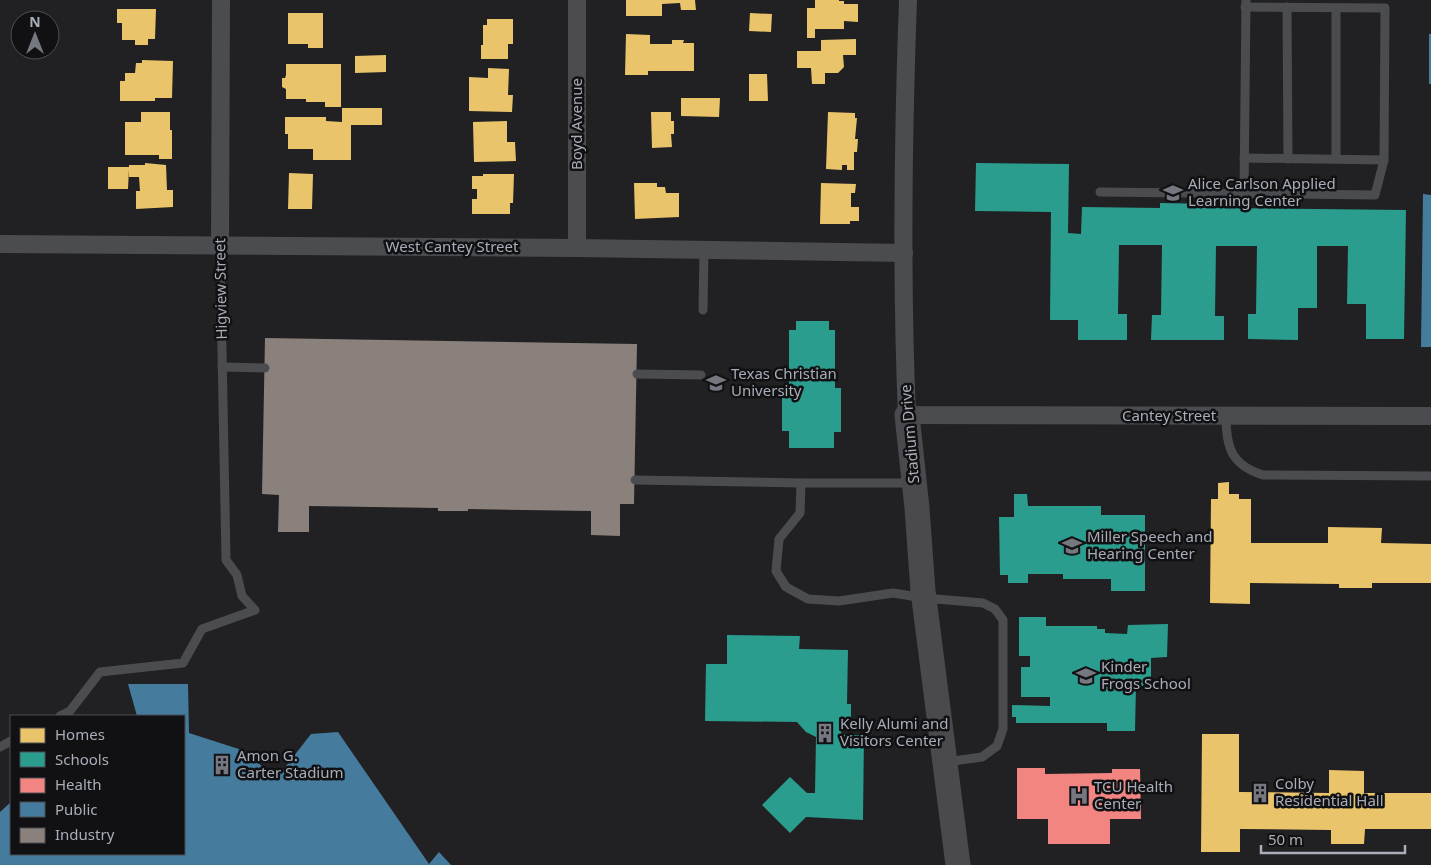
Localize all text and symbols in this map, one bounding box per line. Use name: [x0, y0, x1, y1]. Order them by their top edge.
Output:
north arrow: [10, 10, 60, 60]
text: N: [29, 12, 41, 31]
street label: Boyd Avenue: [566, 78, 586, 170]
place label: Alice Carlson Applied Learning Center: [1188, 173, 1336, 210]
school or university icon: Alice Carlson Applied Learning Center: [1162, 182, 1184, 204]
street label: West Cantey Street: [386, 236, 519, 256]
street label: Higview Street: [209, 238, 231, 340]
place label: Texas Christian University: [731, 363, 837, 400]
school or university icon: Texas Christian University: [705, 372, 727, 394]
street label: Stadium Drive: [895, 384, 923, 484]
street label: Cantey Street: [1122, 405, 1217, 425]
place label: Miller Speech and Hearing Center: [1087, 526, 1212, 563]
school or university icon: Miller Speech and Hearing Center: [1061, 535, 1083, 557]
place label: Kinder Frogs School: [1101, 656, 1191, 693]
school or university icon: Kinder Frogs School: [1075, 665, 1097, 687]
place label: Kelly Alumi and Visitors Center: [840, 713, 948, 750]
legend: [10, 715, 185, 855]
building icon: Kelly Alumi and Visitors Center: [814, 722, 836, 744]
text: Homes: [55, 724, 105, 744]
place label: Amon G. Carter Stadium: [237, 745, 344, 782]
text: Schools: [55, 749, 109, 769]
building icon: Amon G. Carter Stadium: [211, 754, 233, 776]
place label: Colby Residential Hall: [1275, 773, 1384, 810]
text: Health: [55, 774, 102, 794]
place label: TCU Health Center: [1094, 776, 1173, 813]
building icon: Colby Residential Hall: [1249, 782, 1271, 804]
hospital icon: TCU Health Center: [1068, 785, 1090, 807]
text: Public: [55, 799, 98, 819]
scale bar: [1261, 822, 1405, 854]
text: Industry: [55, 824, 115, 844]
text: 50 m: [1268, 829, 1303, 849]

